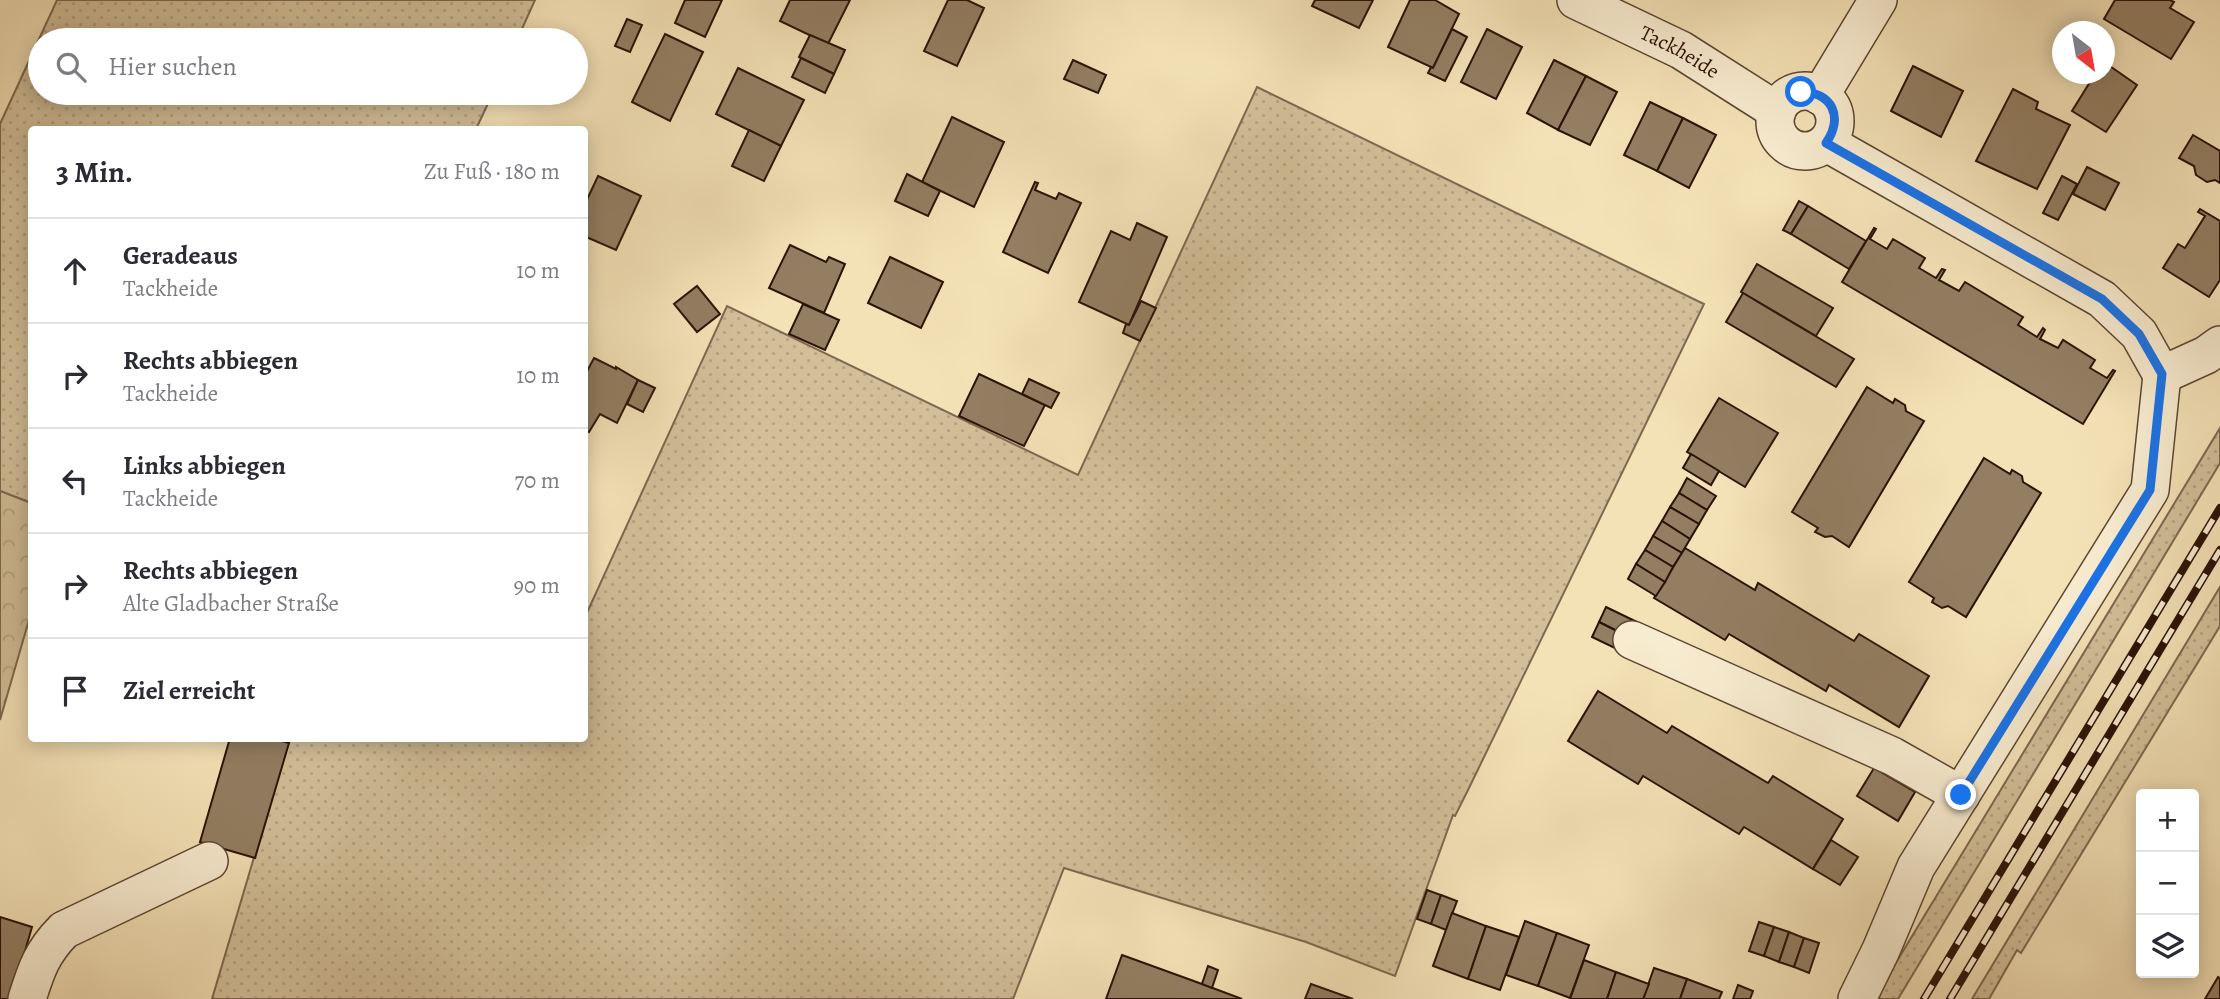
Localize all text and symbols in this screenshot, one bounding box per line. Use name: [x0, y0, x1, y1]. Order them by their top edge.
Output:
street label: Tackheide: [1636, 19, 1725, 85]
north arrow: [2052, 21, 2115, 84]
search box: [28, 28, 588, 105]
icon: search: [52, 48, 90, 86]
text: Hier suchen: [108, 49, 237, 84]
route start: [1785, 76, 1816, 107]
text: 3 Min.: [56, 152, 133, 192]
text: Zu Fuß · 180 m: [424, 156, 560, 187]
text: Geradeaus: [123, 238, 238, 273]
icon: ahead: [56, 252, 94, 290]
text: 10 m: [516, 255, 560, 286]
text: Tackheide: [123, 273, 218, 304]
text: Rechts abbiegen: [123, 343, 298, 378]
icon: right: [56, 357, 94, 395]
text: 10 m: [516, 360, 560, 391]
text: Tackheide: [123, 378, 218, 409]
text: Links abbiegen: [123, 448, 286, 483]
icon: left: [56, 462, 94, 500]
text: 70 m: [514, 465, 560, 496]
text: Tackheide: [123, 483, 218, 514]
text: Rechts abbiegen: [123, 553, 298, 588]
icon: right: [56, 567, 94, 605]
text: 90 m: [514, 570, 560, 601]
text: Alte Gladbacher Straße: [123, 588, 339, 619]
icon: arrive: [56, 672, 94, 710]
text: Ziel erreicht: [123, 673, 256, 708]
route end: [1945, 779, 1976, 810]
map controls: [2136, 789, 2199, 978]
button: +: [2136, 789, 2199, 852]
button: −: [2136, 852, 2199, 915]
button: layers: [2136, 915, 2199, 978]

